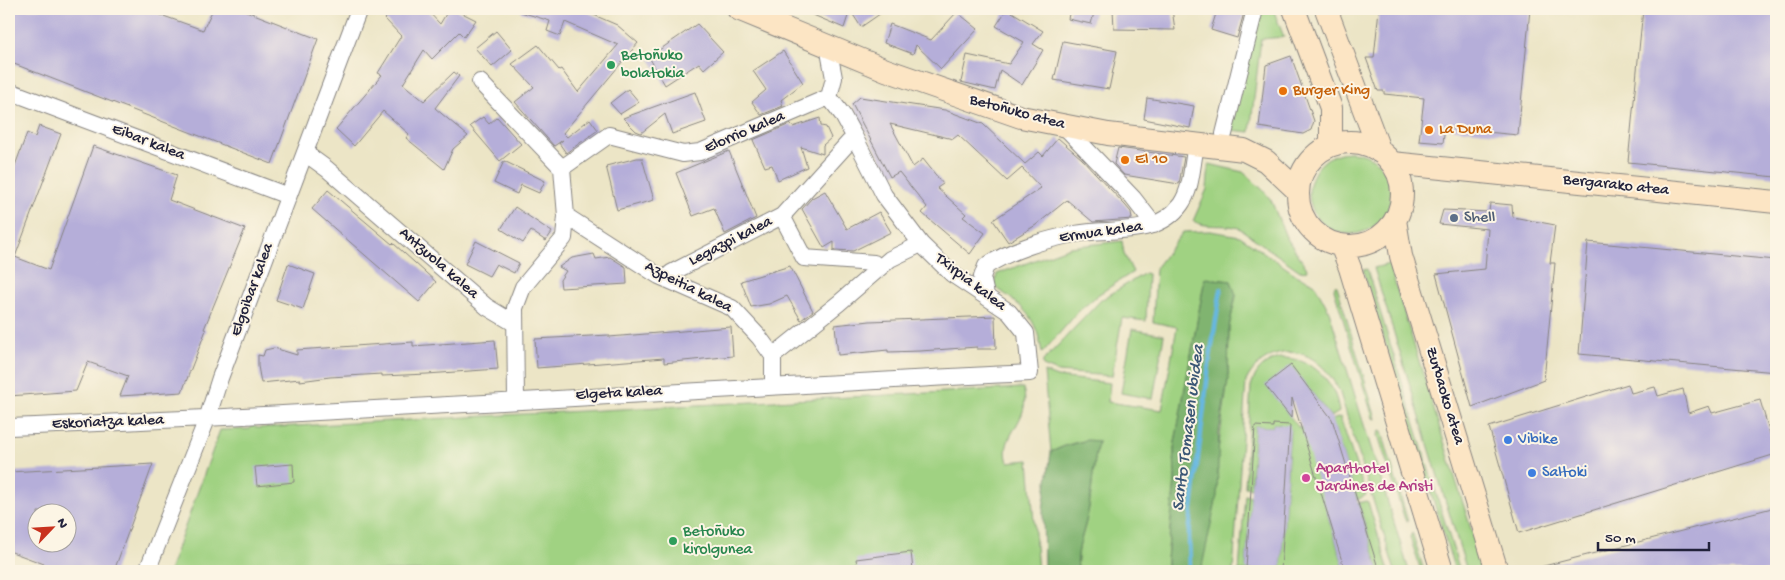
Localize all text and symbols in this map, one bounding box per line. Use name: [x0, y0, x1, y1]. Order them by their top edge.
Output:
place label: Betoñuko bolatokia: [620, 47, 686, 84]
marker: Betoñuko bolatokia: [605, 59, 617, 71]
place label: Burger King: [1292, 82, 1370, 101]
marker: Burger King: [1277, 85, 1289, 97]
street label: Betoñuko atea: [966, 91, 1068, 135]
street label: Elorrio kalea: [702, 107, 789, 158]
street label: Eibar kalea: [109, 120, 188, 166]
place label: La Duna: [1439, 121, 1493, 140]
marker: La Duna: [1423, 124, 1435, 136]
place label: El 10: [1135, 151, 1168, 170]
marker: El 10: [1119, 154, 1131, 166]
street label: Bergarako atea: [1561, 171, 1671, 201]
place label: Shell: [1464, 209, 1495, 228]
street label: Legazpi kalea: [686, 212, 777, 271]
marker: Shell: [1448, 212, 1460, 224]
street label: Ermua kalea: [1058, 218, 1145, 248]
street label: Antzuola kalea: [394, 224, 483, 304]
street label: Elgoibar kalea: [227, 240, 279, 339]
street label: Txirpia kalea: [930, 249, 1010, 317]
street label: Azpeitia kalea: [641, 258, 736, 319]
water label: Santo Tomasen ubidea: [1168, 343, 1210, 512]
street label: Zurbaoko atea: [1420, 345, 1468, 448]
street label: Elgeta kalea: [575, 382, 664, 406]
street label: Eskoriatza kalea: [52, 412, 166, 434]
place label: Vibike: [1517, 431, 1558, 450]
marker: Vibike: [1502, 434, 1514, 446]
place label: Aparthotel Jardines de Aristi: [1316, 460, 1433, 497]
place label: Saltoki: [1542, 464, 1587, 483]
marker: Saltoki: [1526, 467, 1538, 479]
marker: Aparthotel Jardines de Aristi: [1300, 472, 1312, 484]
north arrow: [28, 502, 78, 552]
text: N: [52, 516, 71, 531]
scale bar: [1598, 520, 1709, 552]
place label: Betoñuko kirolgunea: [682, 523, 754, 560]
text: 50 m: [1605, 530, 1636, 548]
marker: Betoñuko kirolgunea: [667, 535, 679, 547]

